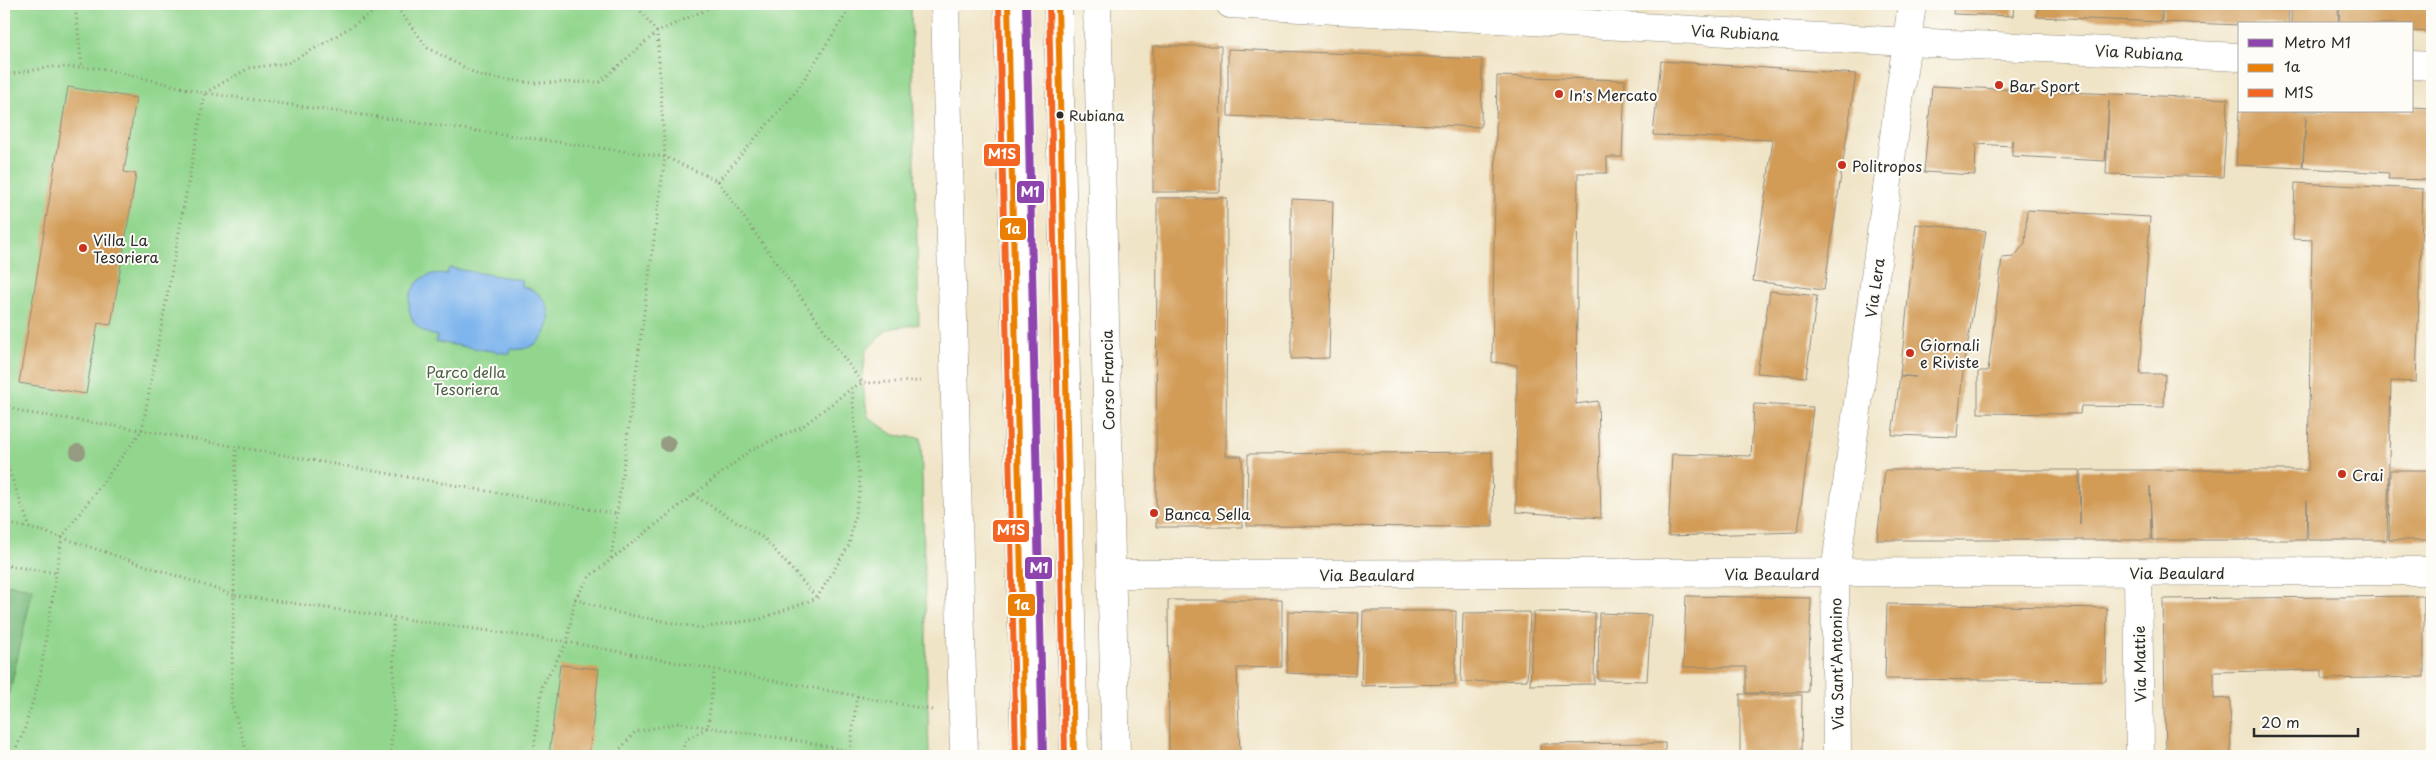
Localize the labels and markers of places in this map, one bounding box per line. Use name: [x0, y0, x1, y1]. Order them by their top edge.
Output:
place label: Bar Sport: [2009, 74, 2080, 97]
marker: Bar Sport: [1993, 79, 2005, 91]
place label: In's Mercato: [1569, 83, 1657, 106]
marker: In's Mercato: [1553, 88, 1565, 100]
place label: Rubiana: [1069, 105, 1124, 126]
marker: Rubiana: [1055, 110, 1065, 120]
place label: Politropos: [1852, 154, 1922, 177]
marker: Politropos: [1836, 159, 1848, 171]
place label: Villa La Tesoriera: [93, 228, 160, 268]
marker: Villa La Tesoriera: [77, 242, 89, 254]
place label: Giornali e Riviste: [1920, 333, 1980, 373]
marker: Giornali e Riviste: [1904, 347, 1916, 359]
place label: Crai: [2352, 463, 2384, 486]
marker: Crai: [2336, 468, 2348, 480]
place label: Banca Sella: [1164, 502, 1251, 525]
marker: Banca Sella: [1148, 507, 1160, 519]

